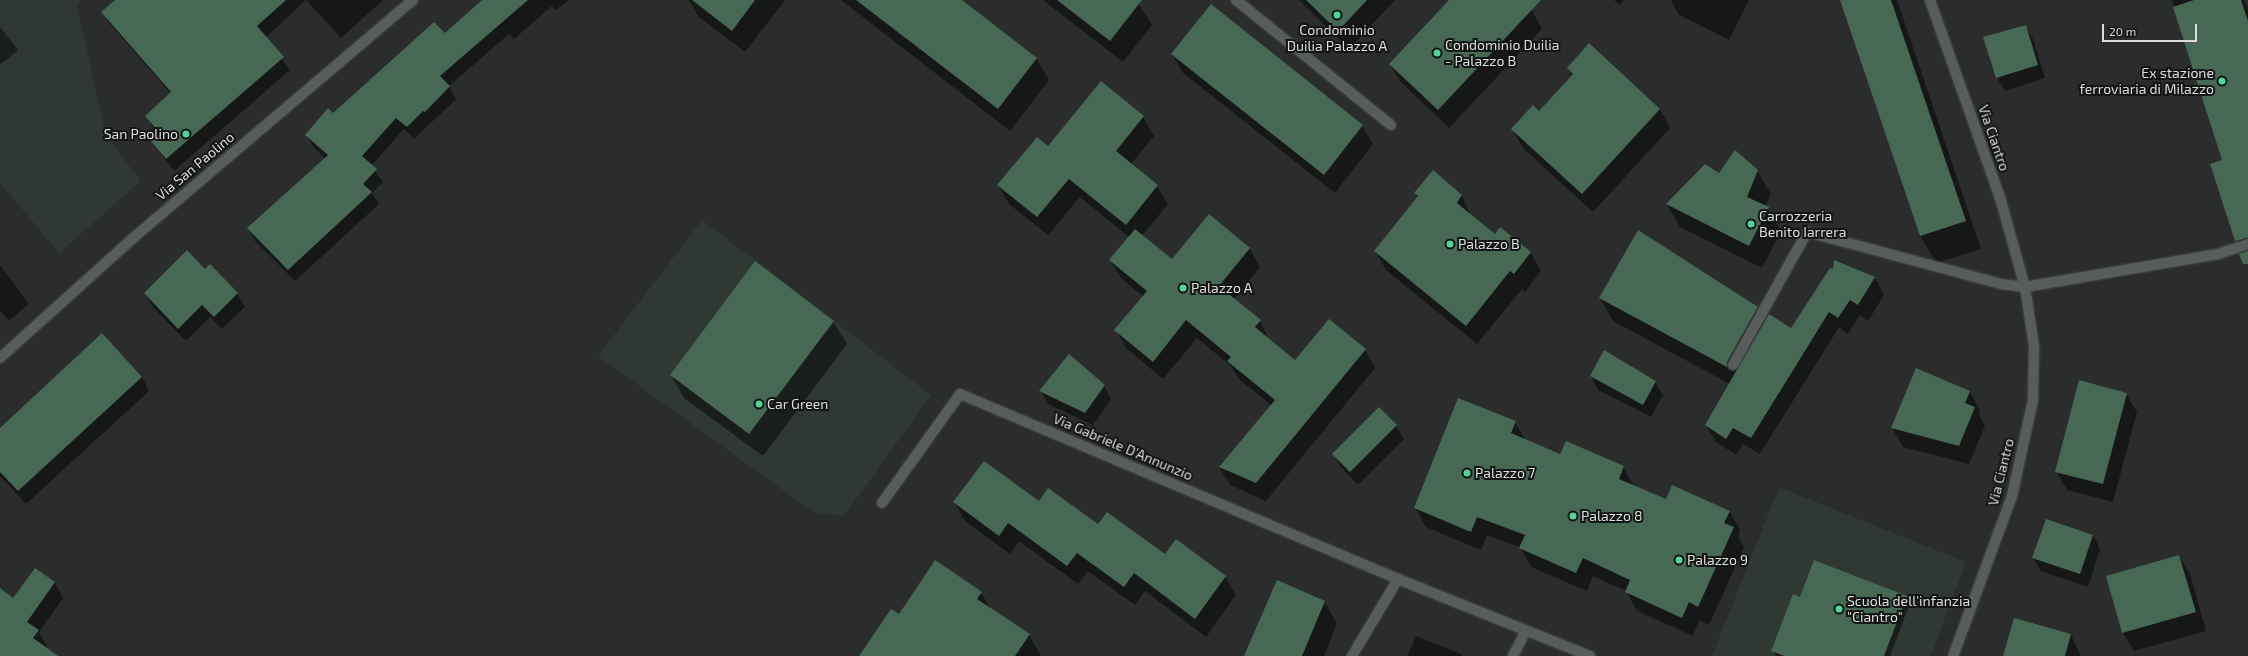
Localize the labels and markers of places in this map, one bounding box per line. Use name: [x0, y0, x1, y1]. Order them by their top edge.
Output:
marker: Condominio Duilia Palazzo A: [1332, 10, 1342, 20]
place label: Condominio Duilia Palazzo A: [1287, 22, 1387, 54]
place label: Condominio Duilia - Palazzo B: [1445, 37, 1560, 70]
marker: Condominio Duilia - Palazzo B: [1432, 48, 1442, 58]
place label: Ex stazione ferroviaria di Milazzo: [2079, 65, 2214, 98]
marker: Ex stazione ferroviaria di Milazzo: [2217, 76, 2227, 86]
place label: San Paolino: [104, 126, 178, 142]
marker: San Paolino: [181, 129, 191, 139]
place label: Carrozzeria Benito Iarrera: [1759, 208, 1846, 240]
marker: Carrozzeria Benito Iarrera: [1746, 219, 1756, 229]
place label: Palazzo B: [1458, 236, 1520, 252]
marker: Palazzo B: [1445, 239, 1455, 249]
place label: Palazzo A: [1191, 280, 1253, 296]
marker: Palazzo A: [1178, 283, 1188, 293]
place label: Car Green: [767, 396, 829, 412]
marker: Car Green: [754, 399, 764, 409]
place label: Palazzo 7: [1475, 465, 1535, 481]
marker: Palazzo 7: [1462, 468, 1472, 478]
place label: Palazzo 8: [1581, 508, 1643, 524]
marker: Palazzo 8: [1568, 511, 1578, 521]
place label: Palazzo 9: [1687, 552, 1748, 568]
marker: Palazzo 9: [1674, 555, 1684, 565]
place label: Scuola dell'infanzia "Ciantro": [1847, 593, 1970, 626]
marker: Scuola dell'infanzia "Ciantro": [1834, 604, 1844, 614]

